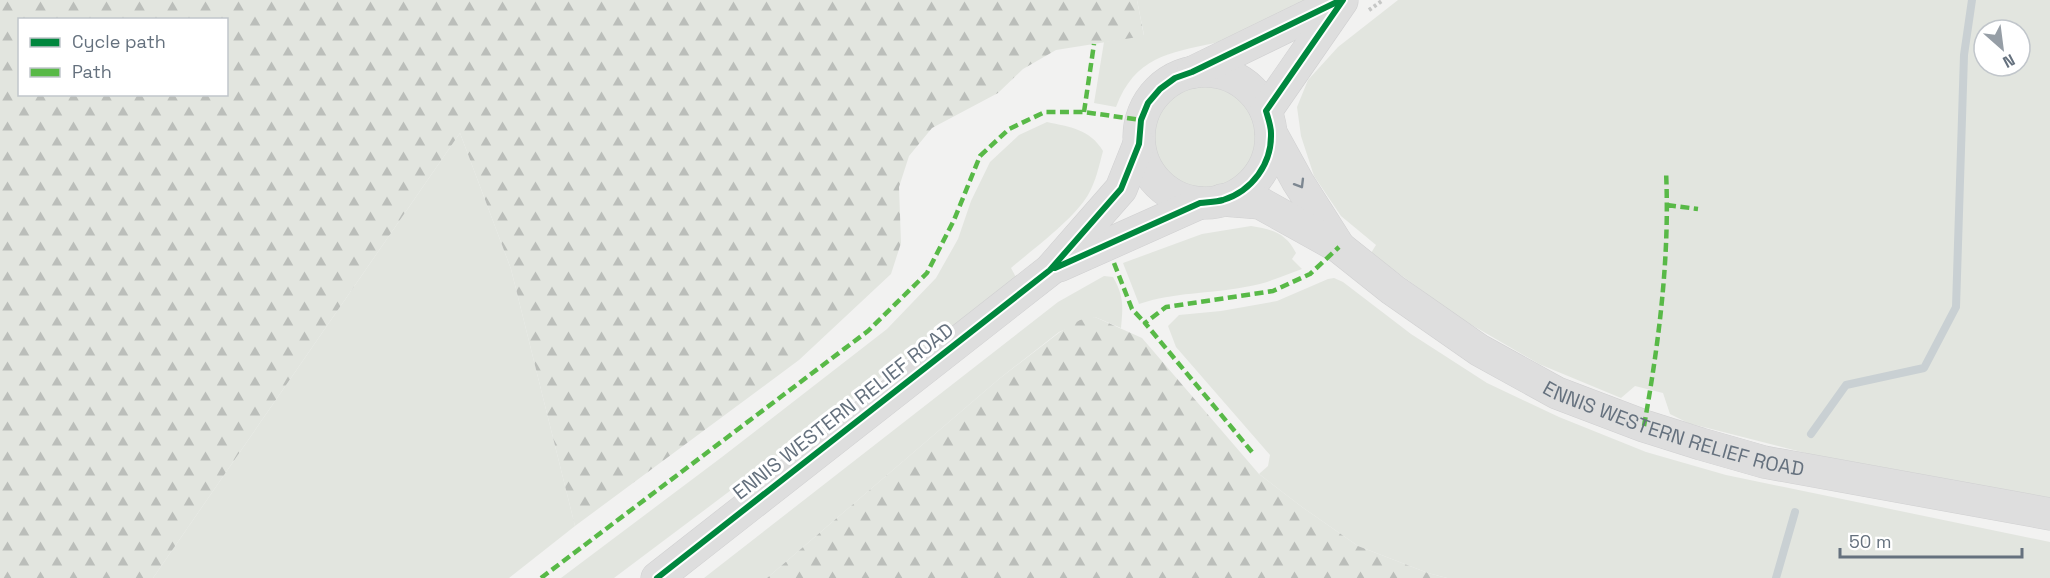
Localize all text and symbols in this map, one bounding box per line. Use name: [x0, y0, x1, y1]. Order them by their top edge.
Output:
legend: [18, 18, 228, 96]
north arrow: [1972, 18, 2032, 78]
text: Cycle path: [72, 30, 166, 53]
text: N: [1999, 49, 2018, 73]
text: Path: [72, 60, 112, 83]
one-way arrow: [1292, 178, 1304, 188]
street label: ENNIS WESTERN RELIEF ROAD: [727, 317, 959, 505]
street label: ENNIS WESTERN RELIEF ROAD: [1538, 375, 1806, 482]
scale bar: [1840, 521, 2022, 559]
text: 50 m: [1849, 530, 1891, 553]

